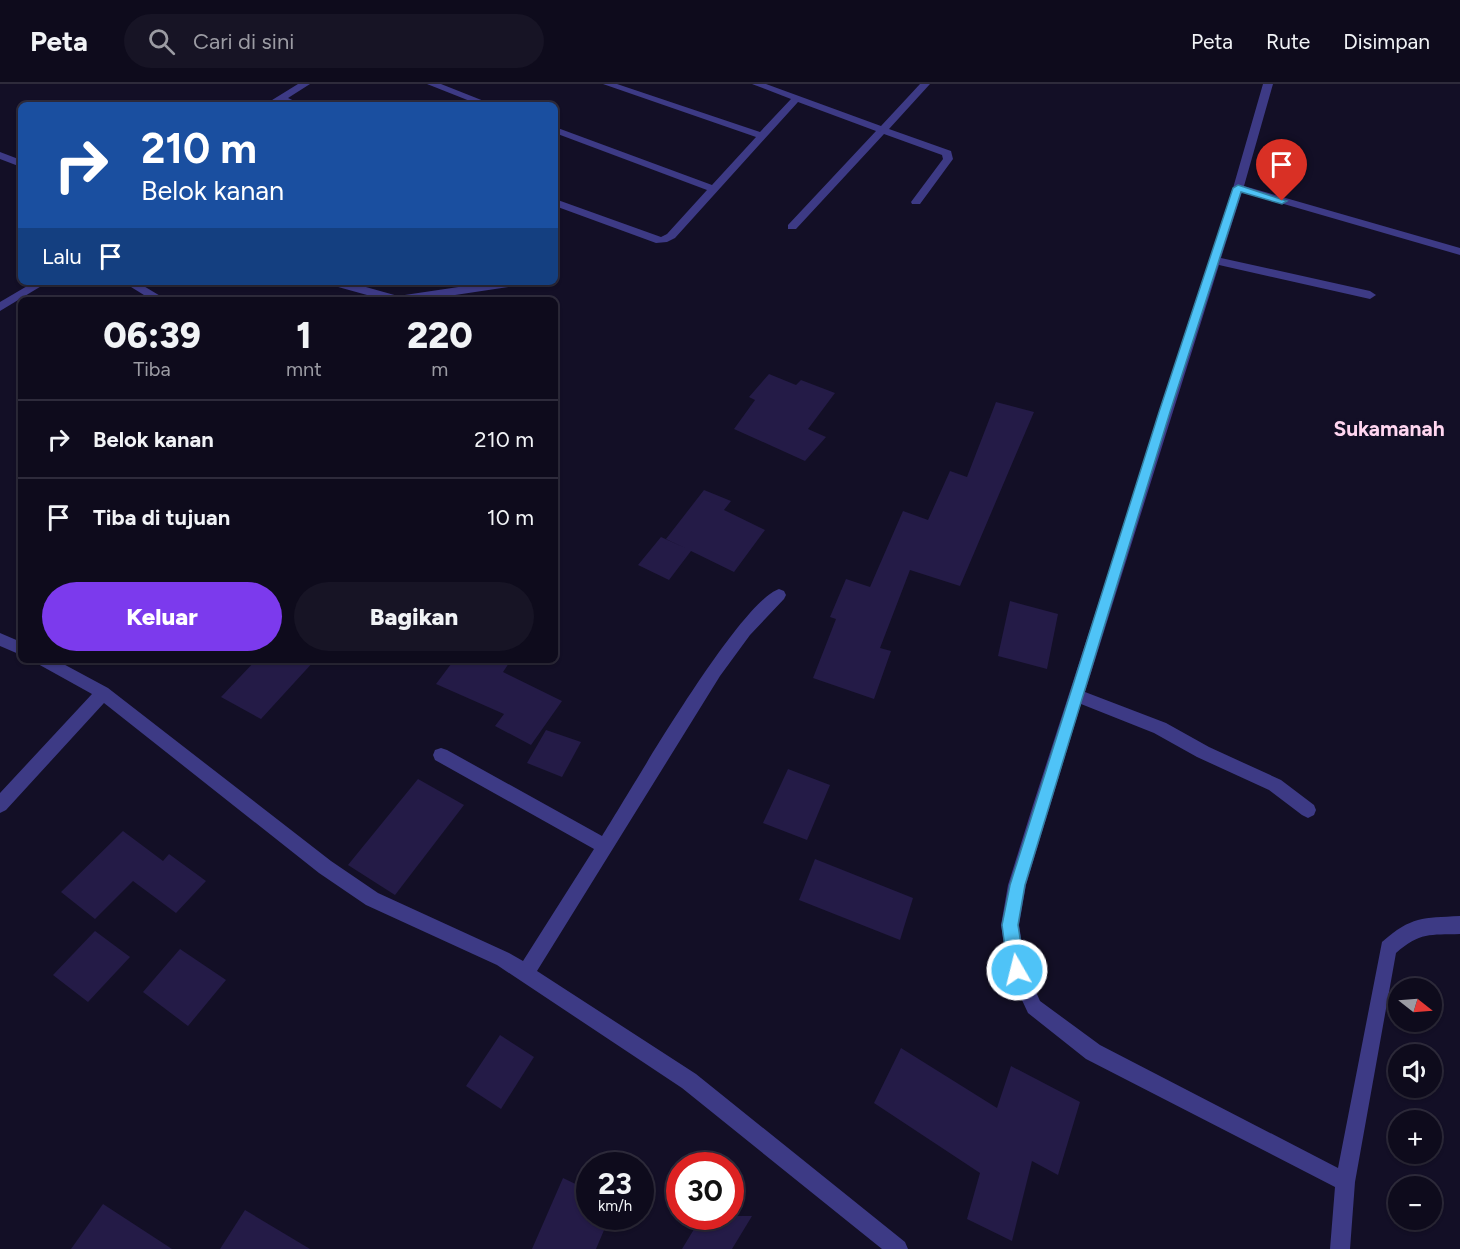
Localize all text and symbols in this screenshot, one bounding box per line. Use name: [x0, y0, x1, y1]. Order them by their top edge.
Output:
search box: [124, 14, 544, 68]
text: Peta: [30, 24, 88, 58]
icon: search: [145, 25, 178, 58]
text: Cari di sini: [193, 28, 294, 55]
text: Peta: [1191, 29, 1233, 54]
text: Rute: [1266, 29, 1310, 54]
text: Disimpan: [1343, 29, 1430, 54]
text: 210 m: [141, 123, 257, 174]
icon: right: [42, 126, 120, 204]
pin: [1256, 139, 1307, 201]
icon: arrive: [1265, 148, 1298, 181]
text: Belok kanan: [141, 174, 284, 207]
icon: arrive: [94, 240, 127, 273]
text: Lalu: [42, 243, 82, 270]
text: 06:39: [103, 314, 201, 357]
text: 1: [296, 314, 312, 357]
text: 220: [407, 314, 473, 357]
text: Tiba: [133, 357, 171, 381]
text: mnt: [286, 357, 322, 381]
text: m: [431, 357, 448, 381]
district label: Sukamanah: [1333, 416, 1445, 441]
icon: right: [42, 423, 75, 456]
text: Belok kanan: [93, 426, 214, 453]
text: 210 m: [474, 426, 534, 453]
icon: arrive: [42, 501, 75, 534]
text: Tiba di tujuan: [93, 504, 230, 531]
text: 10 m: [487, 504, 534, 531]
button: Keluar: [42, 582, 282, 651]
button: Bagikan: [294, 582, 534, 651]
position arrow: [985, 938, 1049, 1002]
north arrow: [1388, 978, 1442, 1032]
map controls: [1388, 978, 1442, 1230]
button: sound: [1388, 1044, 1442, 1098]
button: +: [1388, 1110, 1442, 1164]
speed limit sign: 30: [666, 1152, 744, 1230]
text: 23: [598, 1165, 632, 1202]
button: −: [1388, 1176, 1442, 1230]
text: km/h: [598, 1197, 632, 1215]

